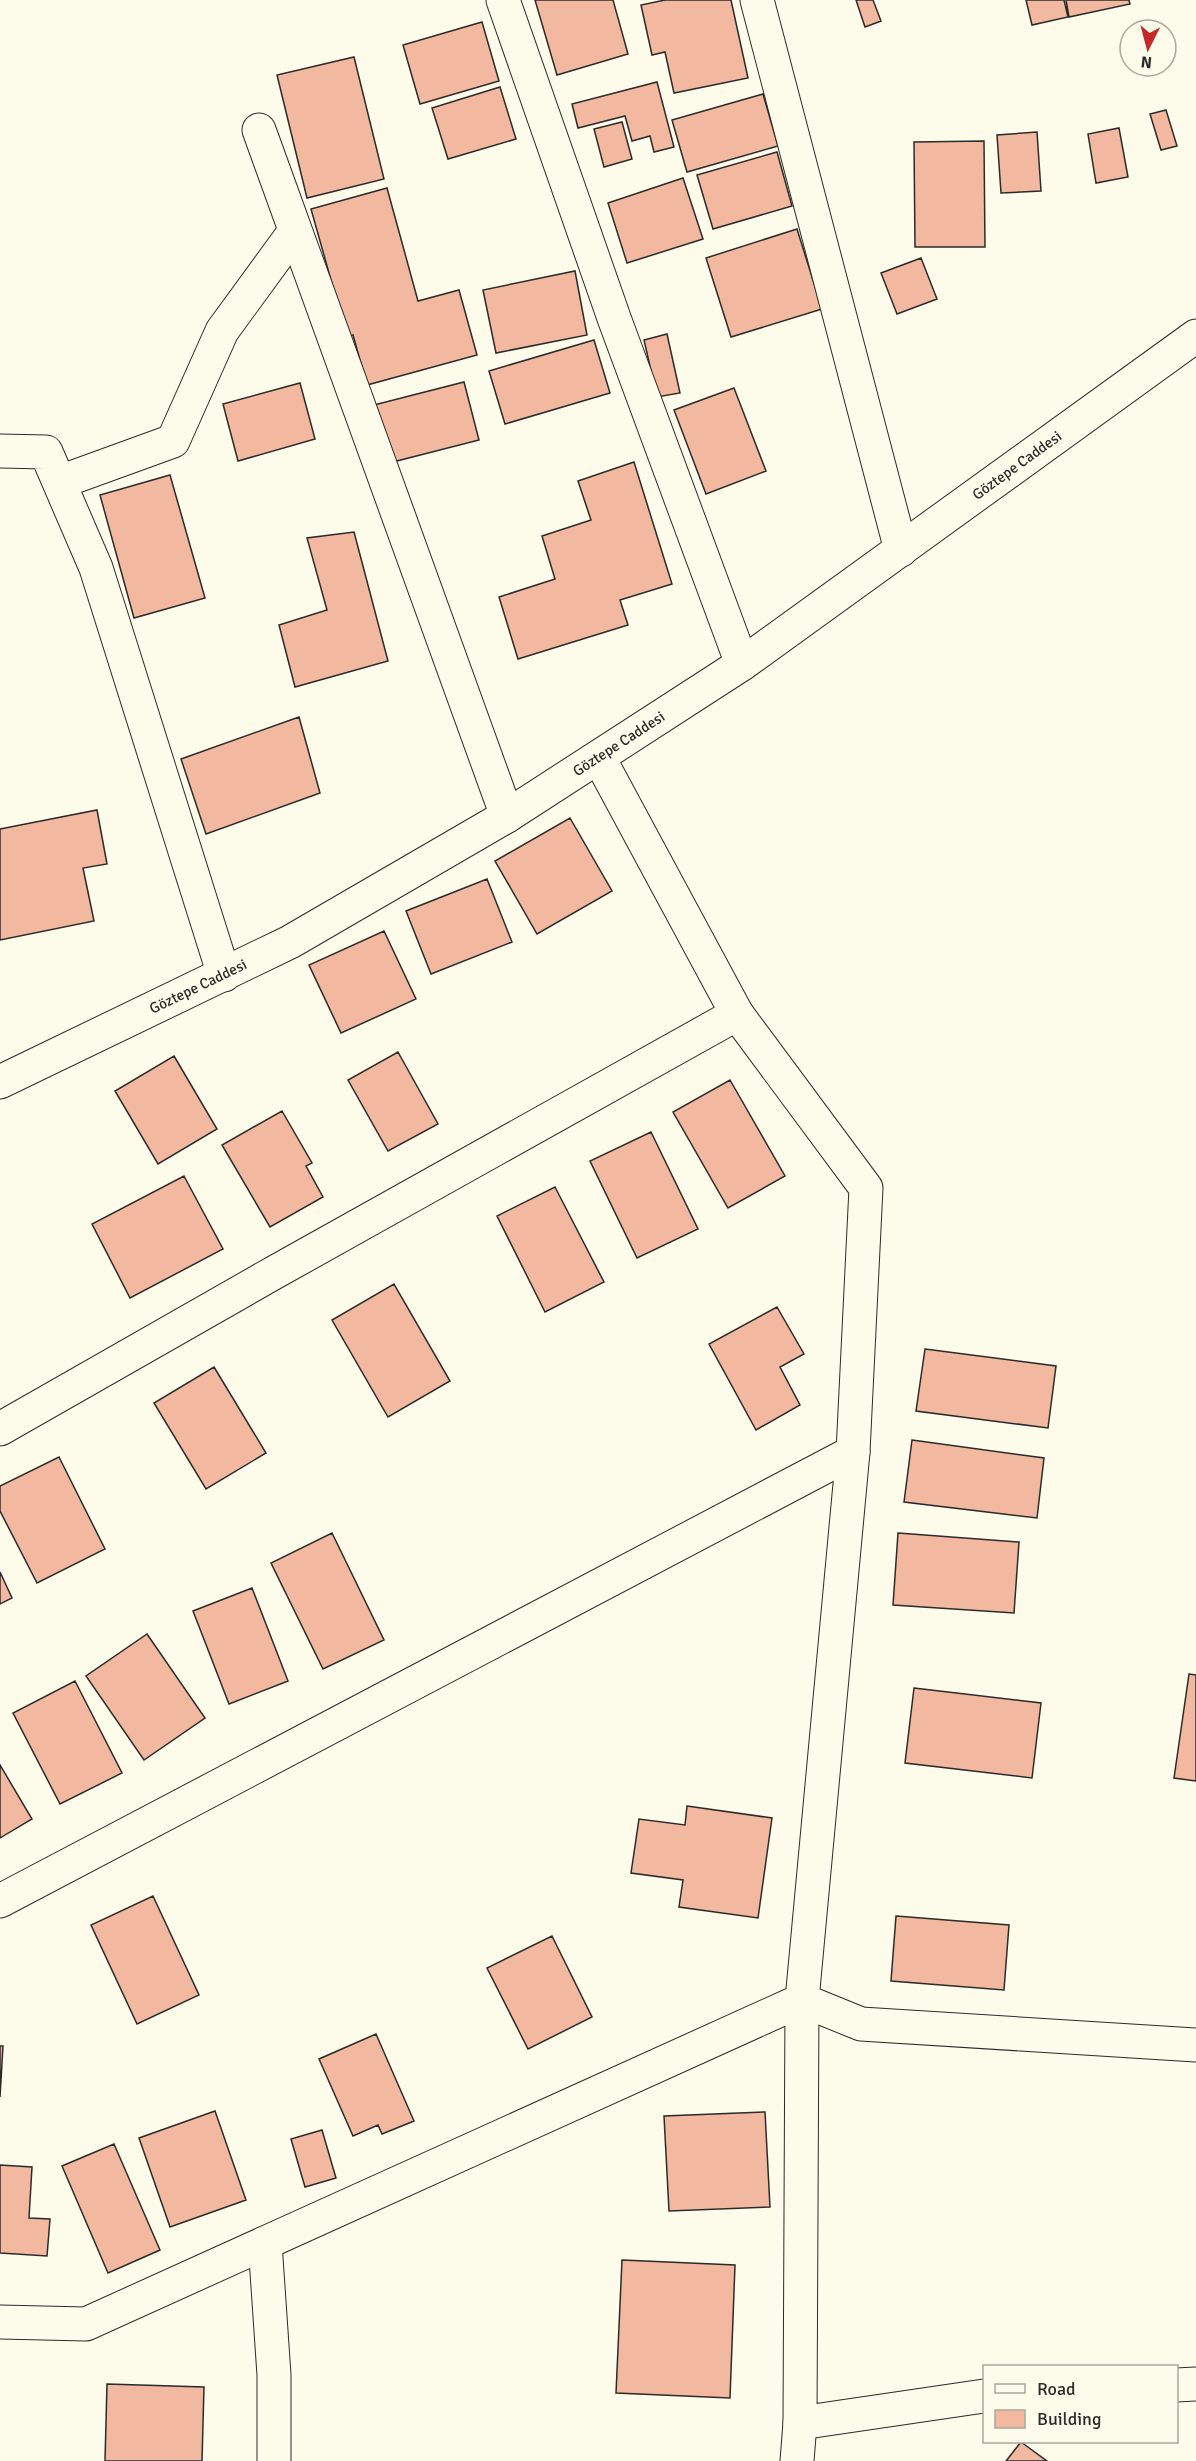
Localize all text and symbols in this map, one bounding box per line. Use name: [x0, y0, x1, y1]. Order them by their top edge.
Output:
north arrow: [1118, 18, 1178, 78]
text: N: [1140, 51, 1153, 72]
street label: Göztepe Caddesi: [969, 427, 1065, 504]
street label: Göztepe Caddesi: [569, 707, 668, 780]
street label: Göztepe Caddesi: [146, 955, 250, 1017]
legend: [983, 2365, 1178, 2443]
text: Road: [1037, 2378, 1076, 2400]
text: Building: [1037, 2408, 1101, 2430]

